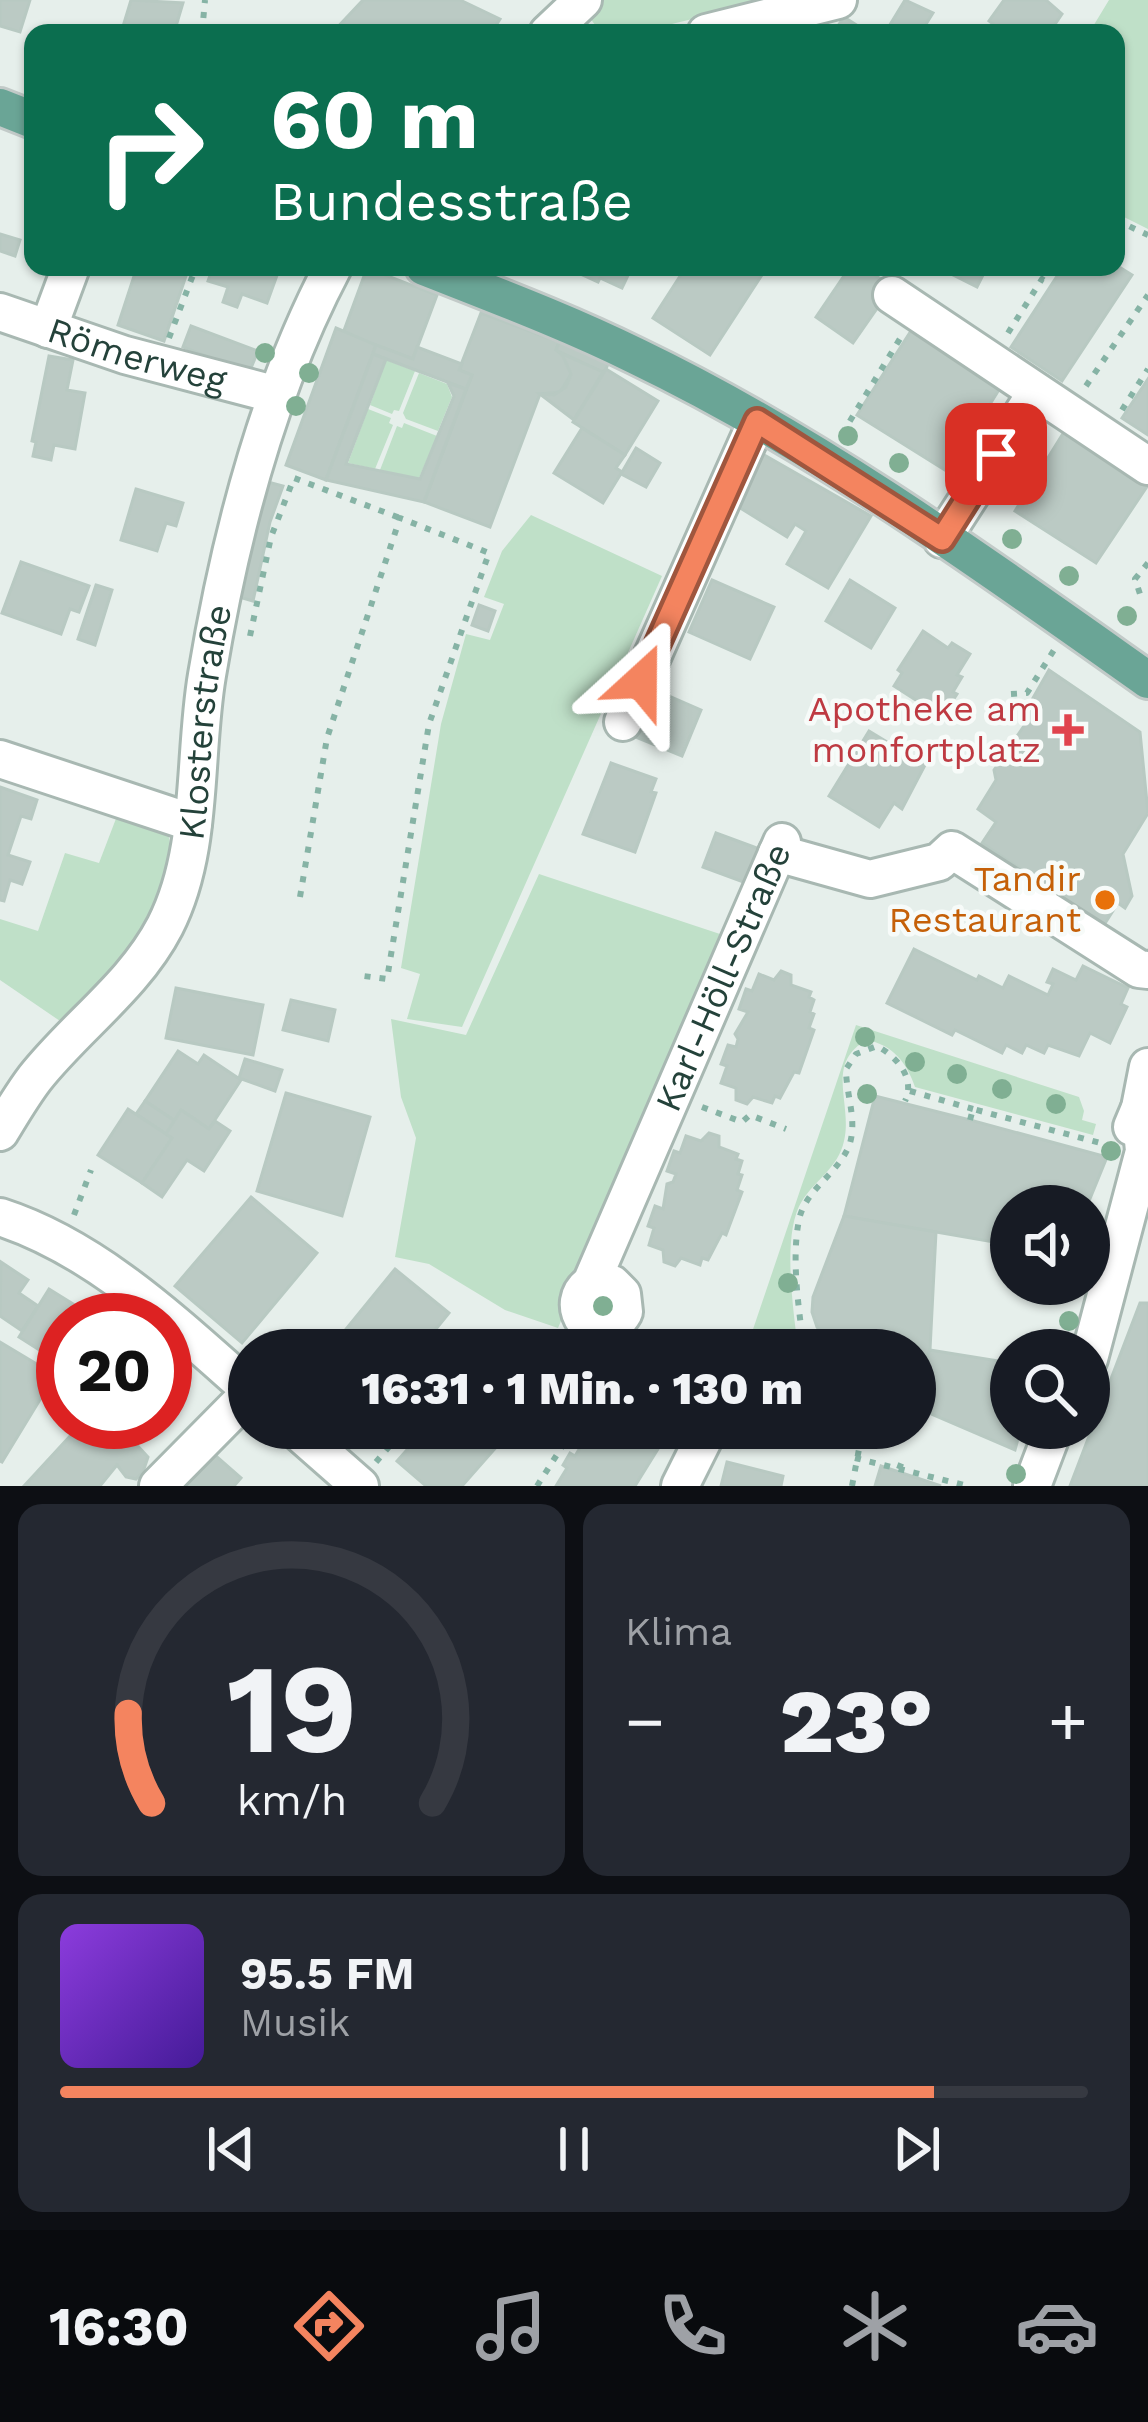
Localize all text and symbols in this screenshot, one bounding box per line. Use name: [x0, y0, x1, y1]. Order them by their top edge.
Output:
text: 60 m: [270, 70, 479, 168]
icon: right: [72, 72, 228, 228]
text: Bundesstraße: [270, 170, 633, 233]
street label: Römerweg: [42, 309, 232, 402]
pin: [945, 403, 1047, 505]
icon: arrive: [963, 421, 1029, 487]
street label: Klosterstraße: [170, 601, 240, 842]
position arrow: [578, 618, 704, 744]
place label: Apotheke am monfortplatz: [808, 688, 1041, 771]
marker: Apotheke am monfortplatz: [1052, 714, 1084, 746]
street label: Karl-Höll-Straße: [647, 837, 800, 1118]
place label: Tandir Restaurant: [889, 858, 1081, 941]
marker: Tandir Restaurant: [1092, 887, 1118, 913]
map controls: [990, 1185, 1110, 1449]
button: sound: [990, 1185, 1110, 1305]
speed limit sign: 20: [36, 1293, 192, 1449]
button: search: [990, 1329, 1110, 1449]
text: 16:31 · 1 Min. · 130 m: [361, 1362, 803, 1415]
text: Klima: [625, 1609, 732, 1654]
text: 19: [226, 1636, 357, 1782]
text: 23°: [780, 1668, 933, 1774]
text: −: [625, 1683, 665, 1760]
text: +: [1048, 1683, 1088, 1760]
text: km/h: [236, 1775, 347, 1825]
text: 95.5 FM: [240, 1947, 414, 2000]
text: Musik: [240, 2000, 350, 2045]
icon: previous: [198, 2116, 264, 2182]
icon: pause: [541, 2116, 607, 2182]
icon: next: [884, 2116, 950, 2182]
icon: directions: [287, 2284, 371, 2368]
icon: music: [469, 2284, 553, 2368]
icon: phone: [651, 2284, 735, 2368]
icon: climate: [833, 2284, 917, 2368]
icon: car: [1015, 2284, 1099, 2368]
text: 16:30: [49, 2295, 189, 2358]

